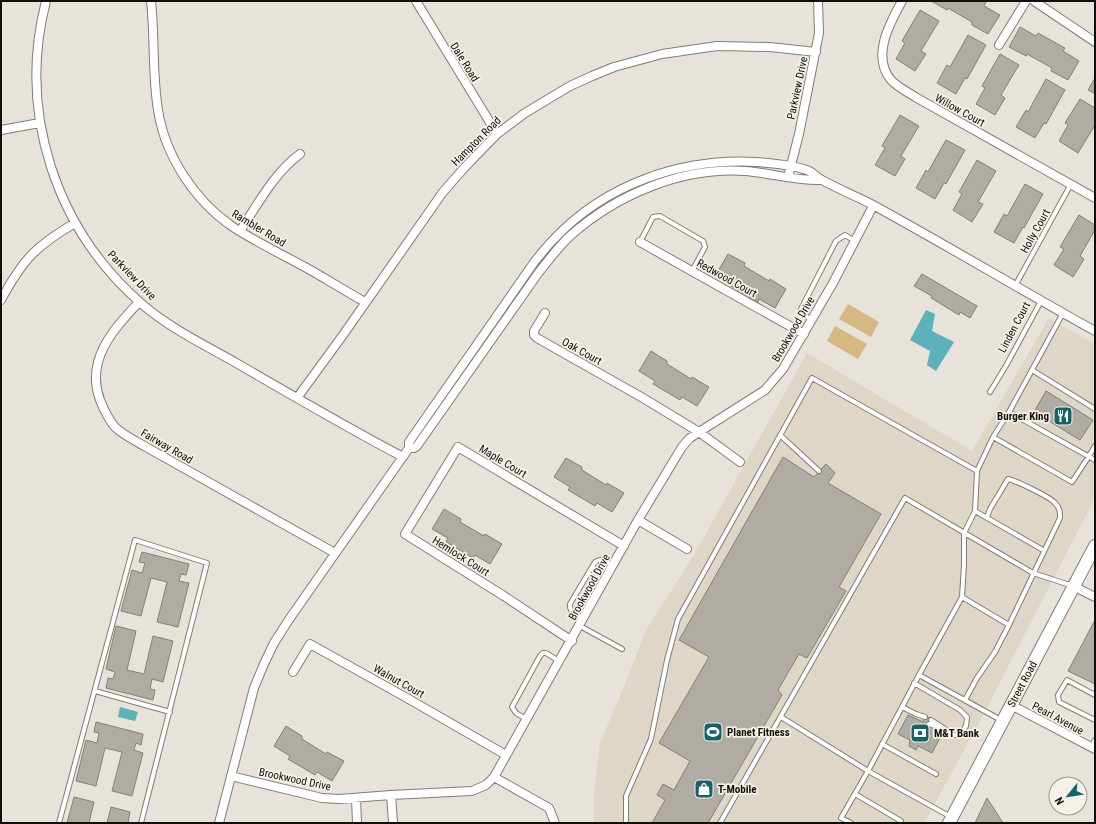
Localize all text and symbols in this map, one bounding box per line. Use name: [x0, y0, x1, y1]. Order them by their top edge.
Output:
street label: Dale Road: [447, 40, 482, 84]
street label: Parkview Drive: [785, 56, 810, 121]
street label: Willow Court: [933, 91, 987, 129]
street label: Hampton Road: [449, 114, 504, 169]
street label: Rambler Road: [229, 207, 288, 250]
street label: Holly Court: [1018, 207, 1053, 256]
street label: Parkview Drive: [105, 248, 158, 303]
street label: Redwood Court: [694, 257, 759, 300]
street label: Brookwood Drive: [769, 294, 817, 364]
street label: Linden Court: [996, 300, 1033, 355]
street label: Oak Court: [560, 335, 604, 368]
restaurant icon: Burger King: [1052, 405, 1074, 427]
place label: Burger King: [997, 410, 1049, 423]
street label: Fairway Road: [138, 426, 195, 467]
street label: Maple Court: [477, 442, 529, 481]
street label: Hemlock Court: [430, 534, 492, 579]
street label: Brookwood Drive: [566, 552, 613, 622]
street label: Street Road: [1005, 659, 1040, 710]
street label: Walnut Court: [371, 662, 427, 701]
street label: Pearl Avenue: [1030, 699, 1086, 737]
sports icon: Planet Fitness: [702, 721, 724, 743]
bank icon: M&T Bank: [909, 722, 931, 744]
place label: Planet Fitness: [727, 726, 790, 739]
place label: M&T Bank: [934, 727, 980, 740]
street label: Brookwood Drive: [258, 766, 332, 793]
north arrow: [1048, 776, 1088, 816]
shop icon: T-Mobile: [693, 778, 715, 800]
place label: T-Mobile: [718, 783, 757, 796]
text: N: [1052, 794, 1067, 807]

